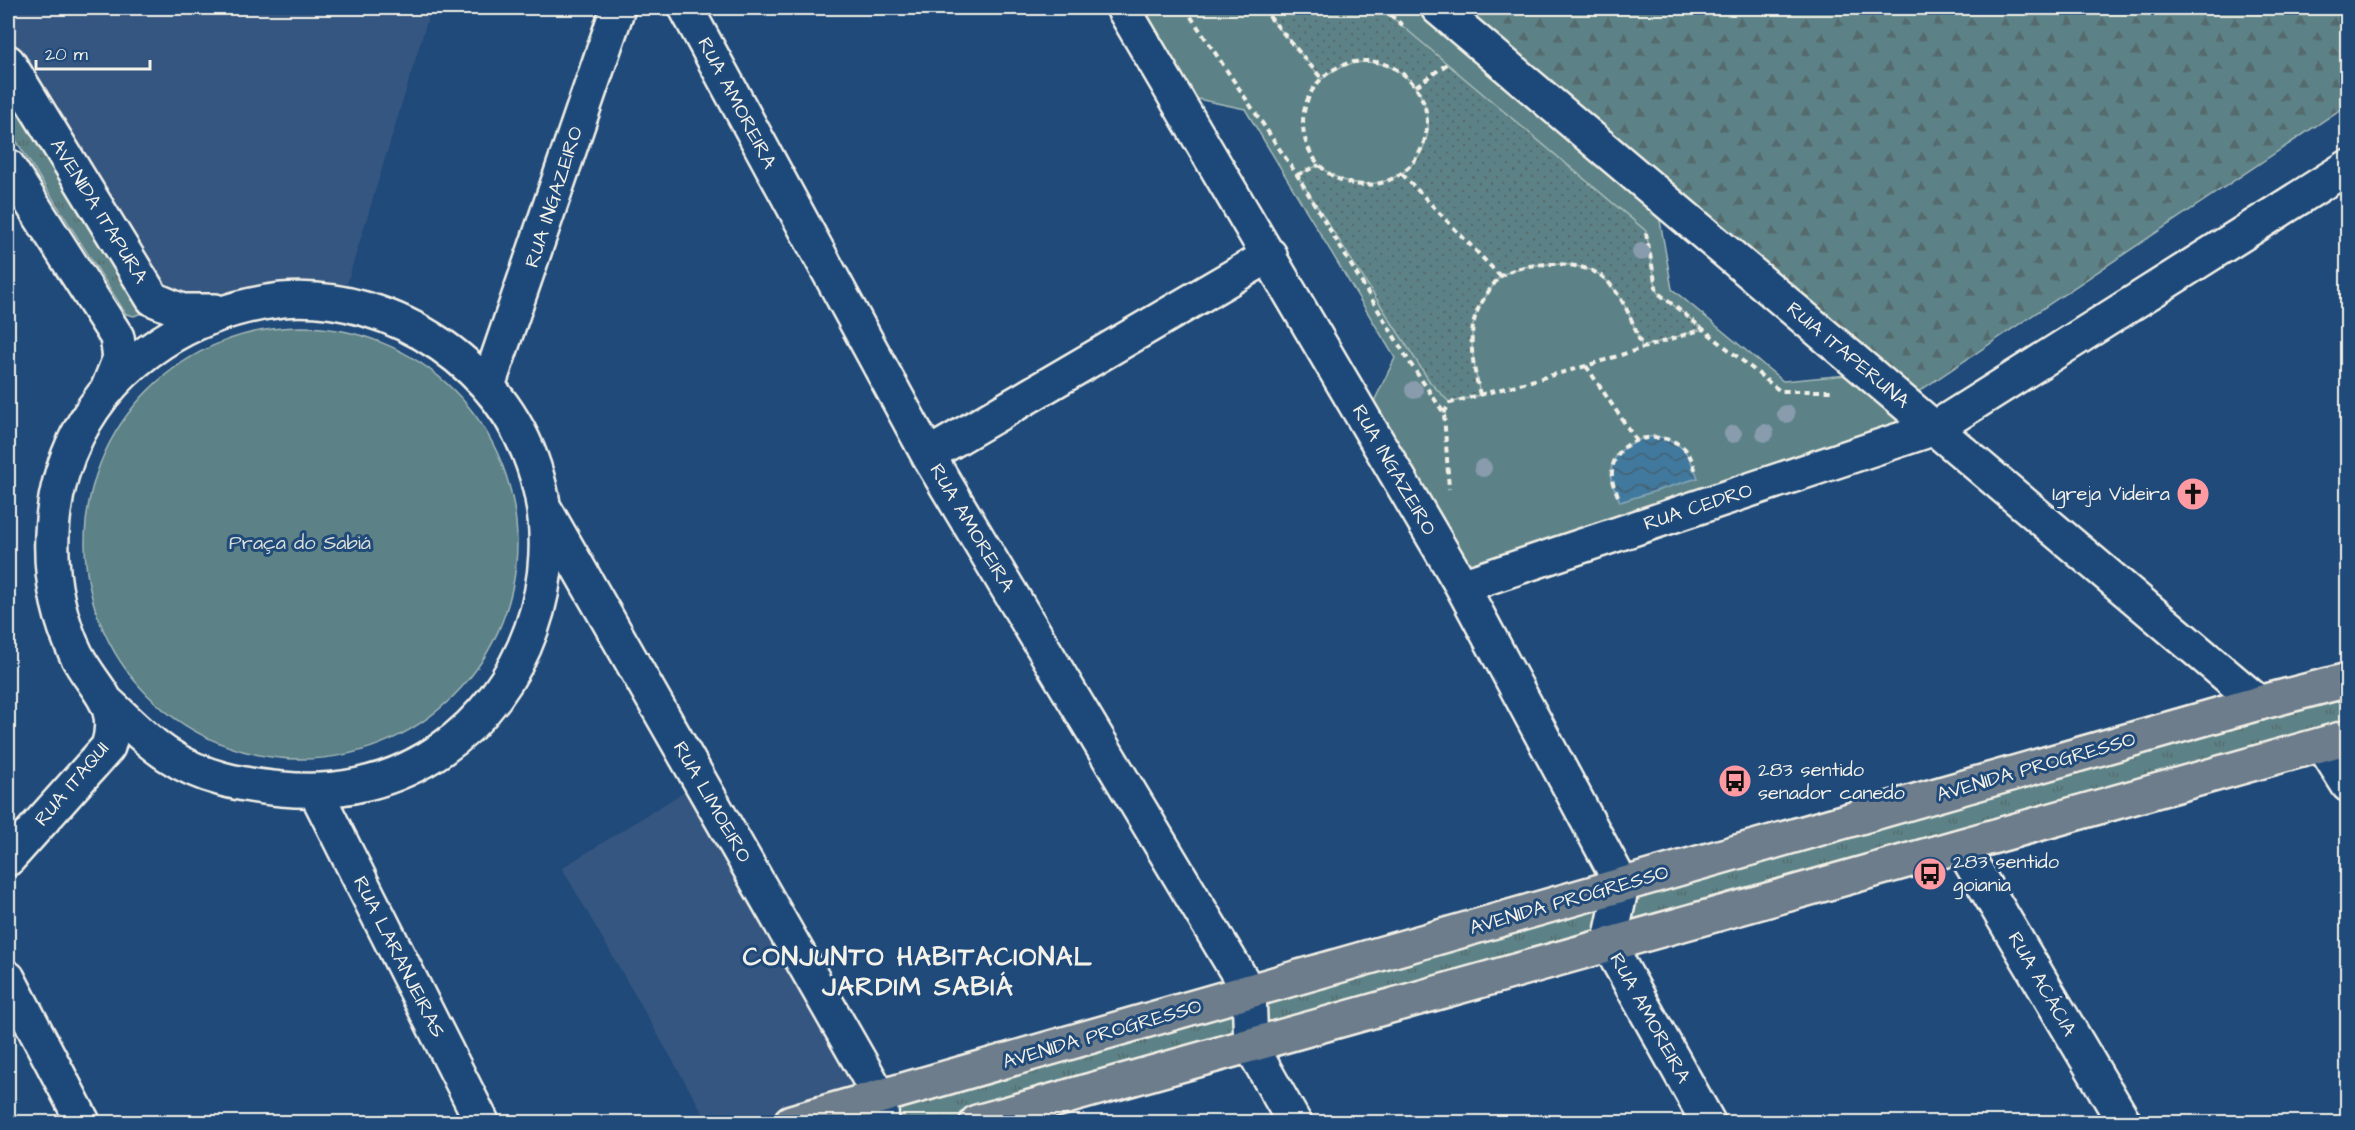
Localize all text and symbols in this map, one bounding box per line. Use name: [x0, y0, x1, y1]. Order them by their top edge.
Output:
street label: RUA AMOREIRA: [691, 32, 784, 174]
scale bar: [36, 33, 150, 71]
text: 20 m: [45, 42, 88, 67]
street label: RUA INGAZEIRO: [518, 123, 590, 271]
street label: AVENIDA ITAPURA: [43, 133, 155, 289]
street label: RUIA ITAPERUNA: [1780, 295, 1916, 415]
street label: RUA INGAZEIRO: [1345, 399, 1443, 541]
street label: RUA AMOREIRA: [923, 459, 1021, 598]
street label: RUA CEDRO: [1640, 476, 1756, 538]
church icon: Igreja Videira: [2175, 476, 2211, 512]
place label: Igreja Videira: [2052, 480, 2170, 509]
park label: Praça do Sabiá: [229, 529, 371, 557]
street label: AVENIDA PROGRESSO: [1933, 725, 2139, 809]
street label: RUA ITAQUI: [28, 736, 116, 832]
street label: RUA LIMOEIRO: [666, 736, 758, 868]
place label: 283 sentido senador canedo: [1758, 756, 1905, 807]
bus stop icon: 283 sentido senador canedo: [1717, 763, 1753, 799]
place label: 283 sentido goiania: [1953, 848, 2059, 900]
bus stop icon: 283 sentido goiania: [1912, 856, 1948, 892]
street label: AVENIDA PROGRESSO: [1466, 858, 1672, 942]
street label: RUA LARANJEIRAS: [346, 871, 452, 1043]
street label: RUA ACÁCIA: [2001, 927, 2083, 1041]
district label: CONJUNTO HABITACIONAL JARDIM SABIÁ: [743, 939, 1093, 1005]
street label: RUA AMOREIRA: [1603, 948, 1698, 1088]
street label: AVENIDA PROGRESSO: [999, 992, 1205, 1076]

